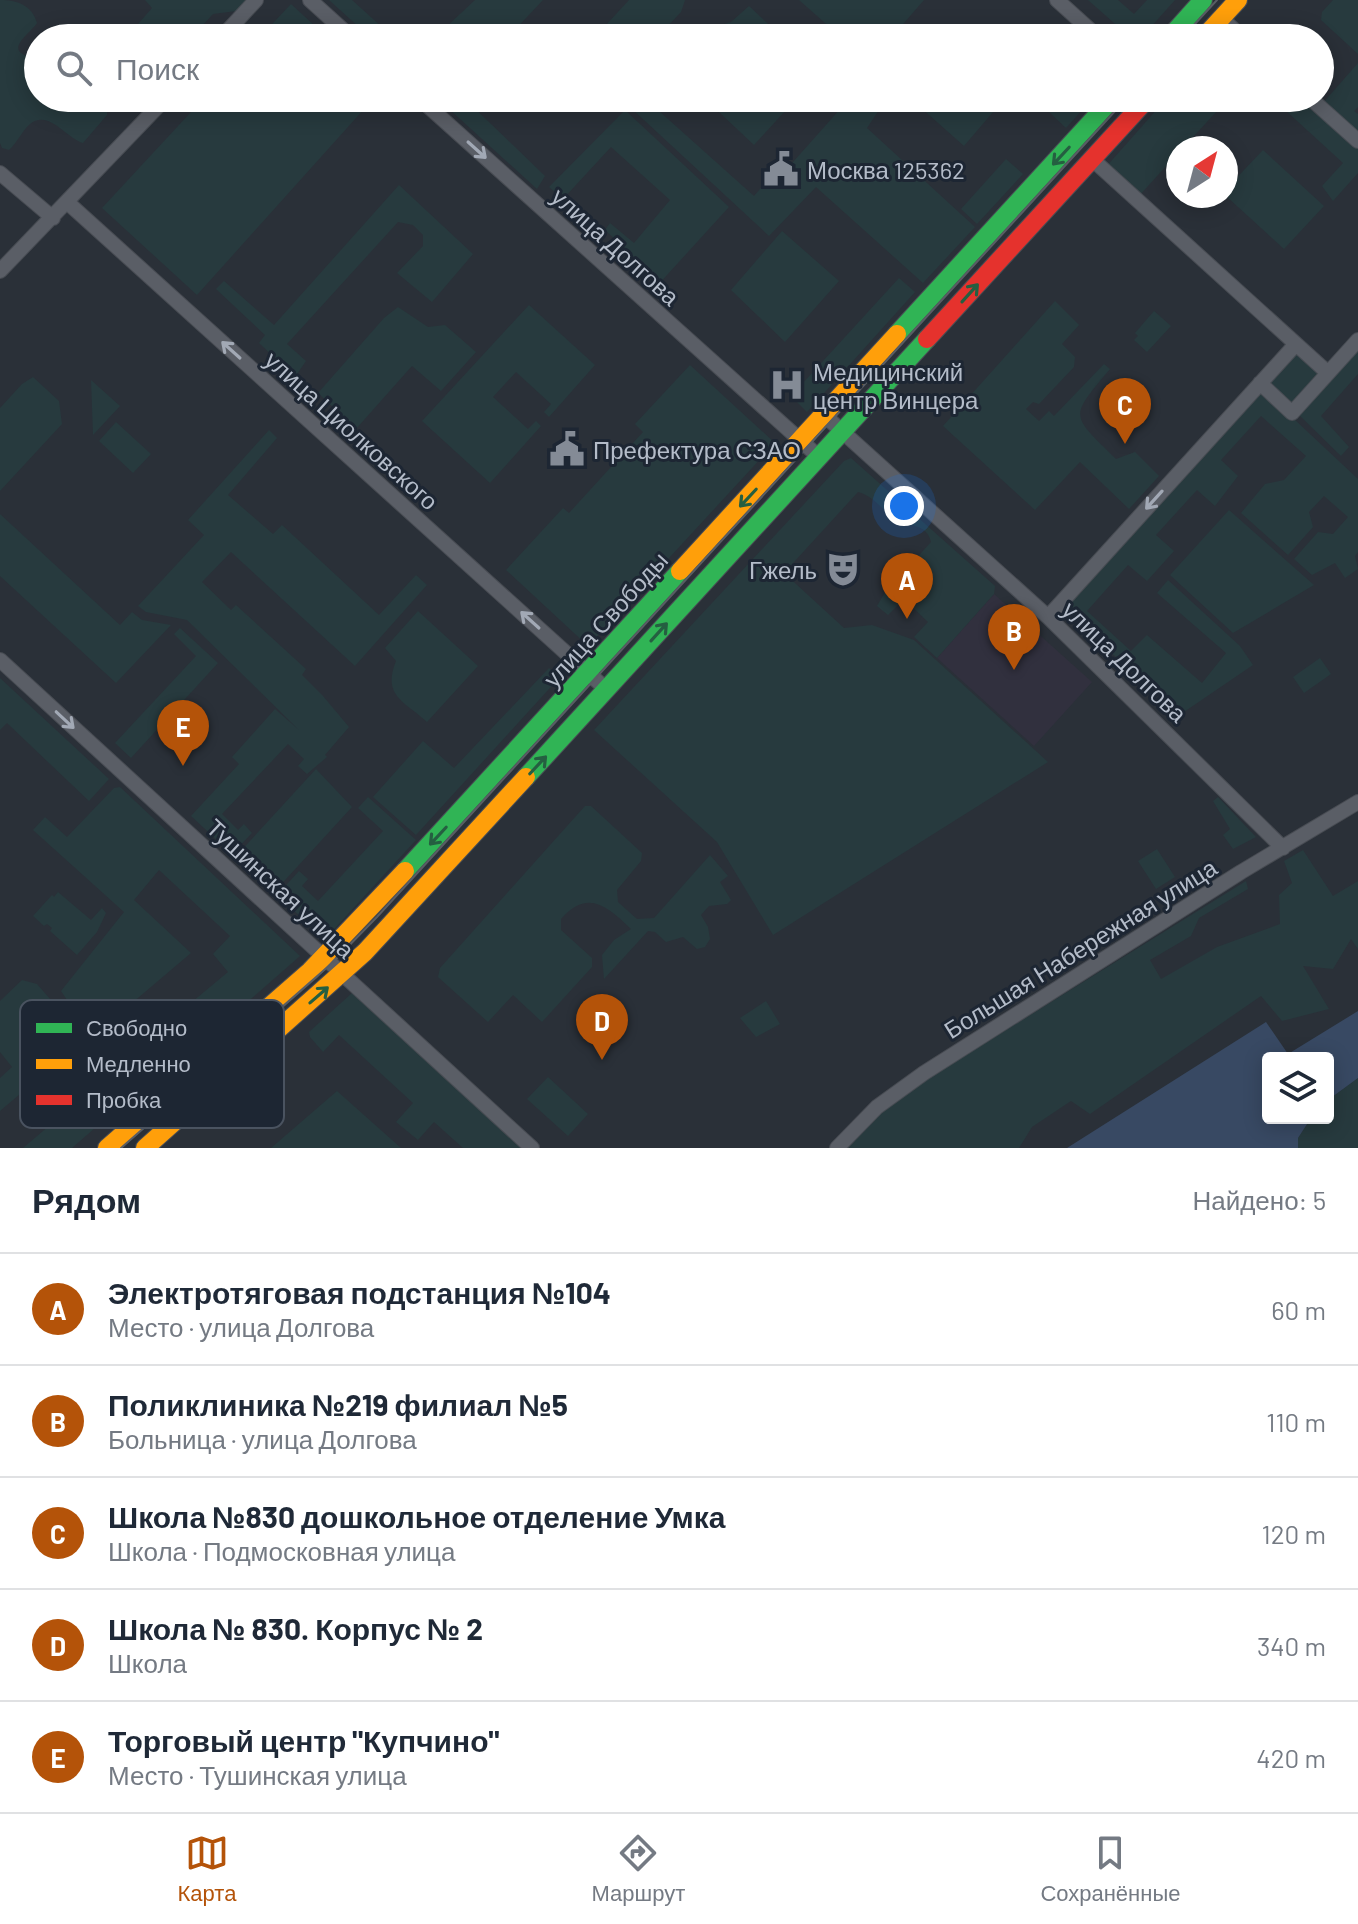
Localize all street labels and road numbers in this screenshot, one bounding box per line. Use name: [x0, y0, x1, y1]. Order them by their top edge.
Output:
street label: улица Долгова: [546, 181, 686, 311]
street label: улица Циолковского: [259, 345, 445, 515]
street label: улица Свободы: [537, 545, 673, 693]
street label: улица Долгова: [1057, 594, 1194, 728]
street label: Тушинская улица: [201, 812, 361, 964]
street label: Большая Набережная улица: [938, 852, 1222, 1044]

